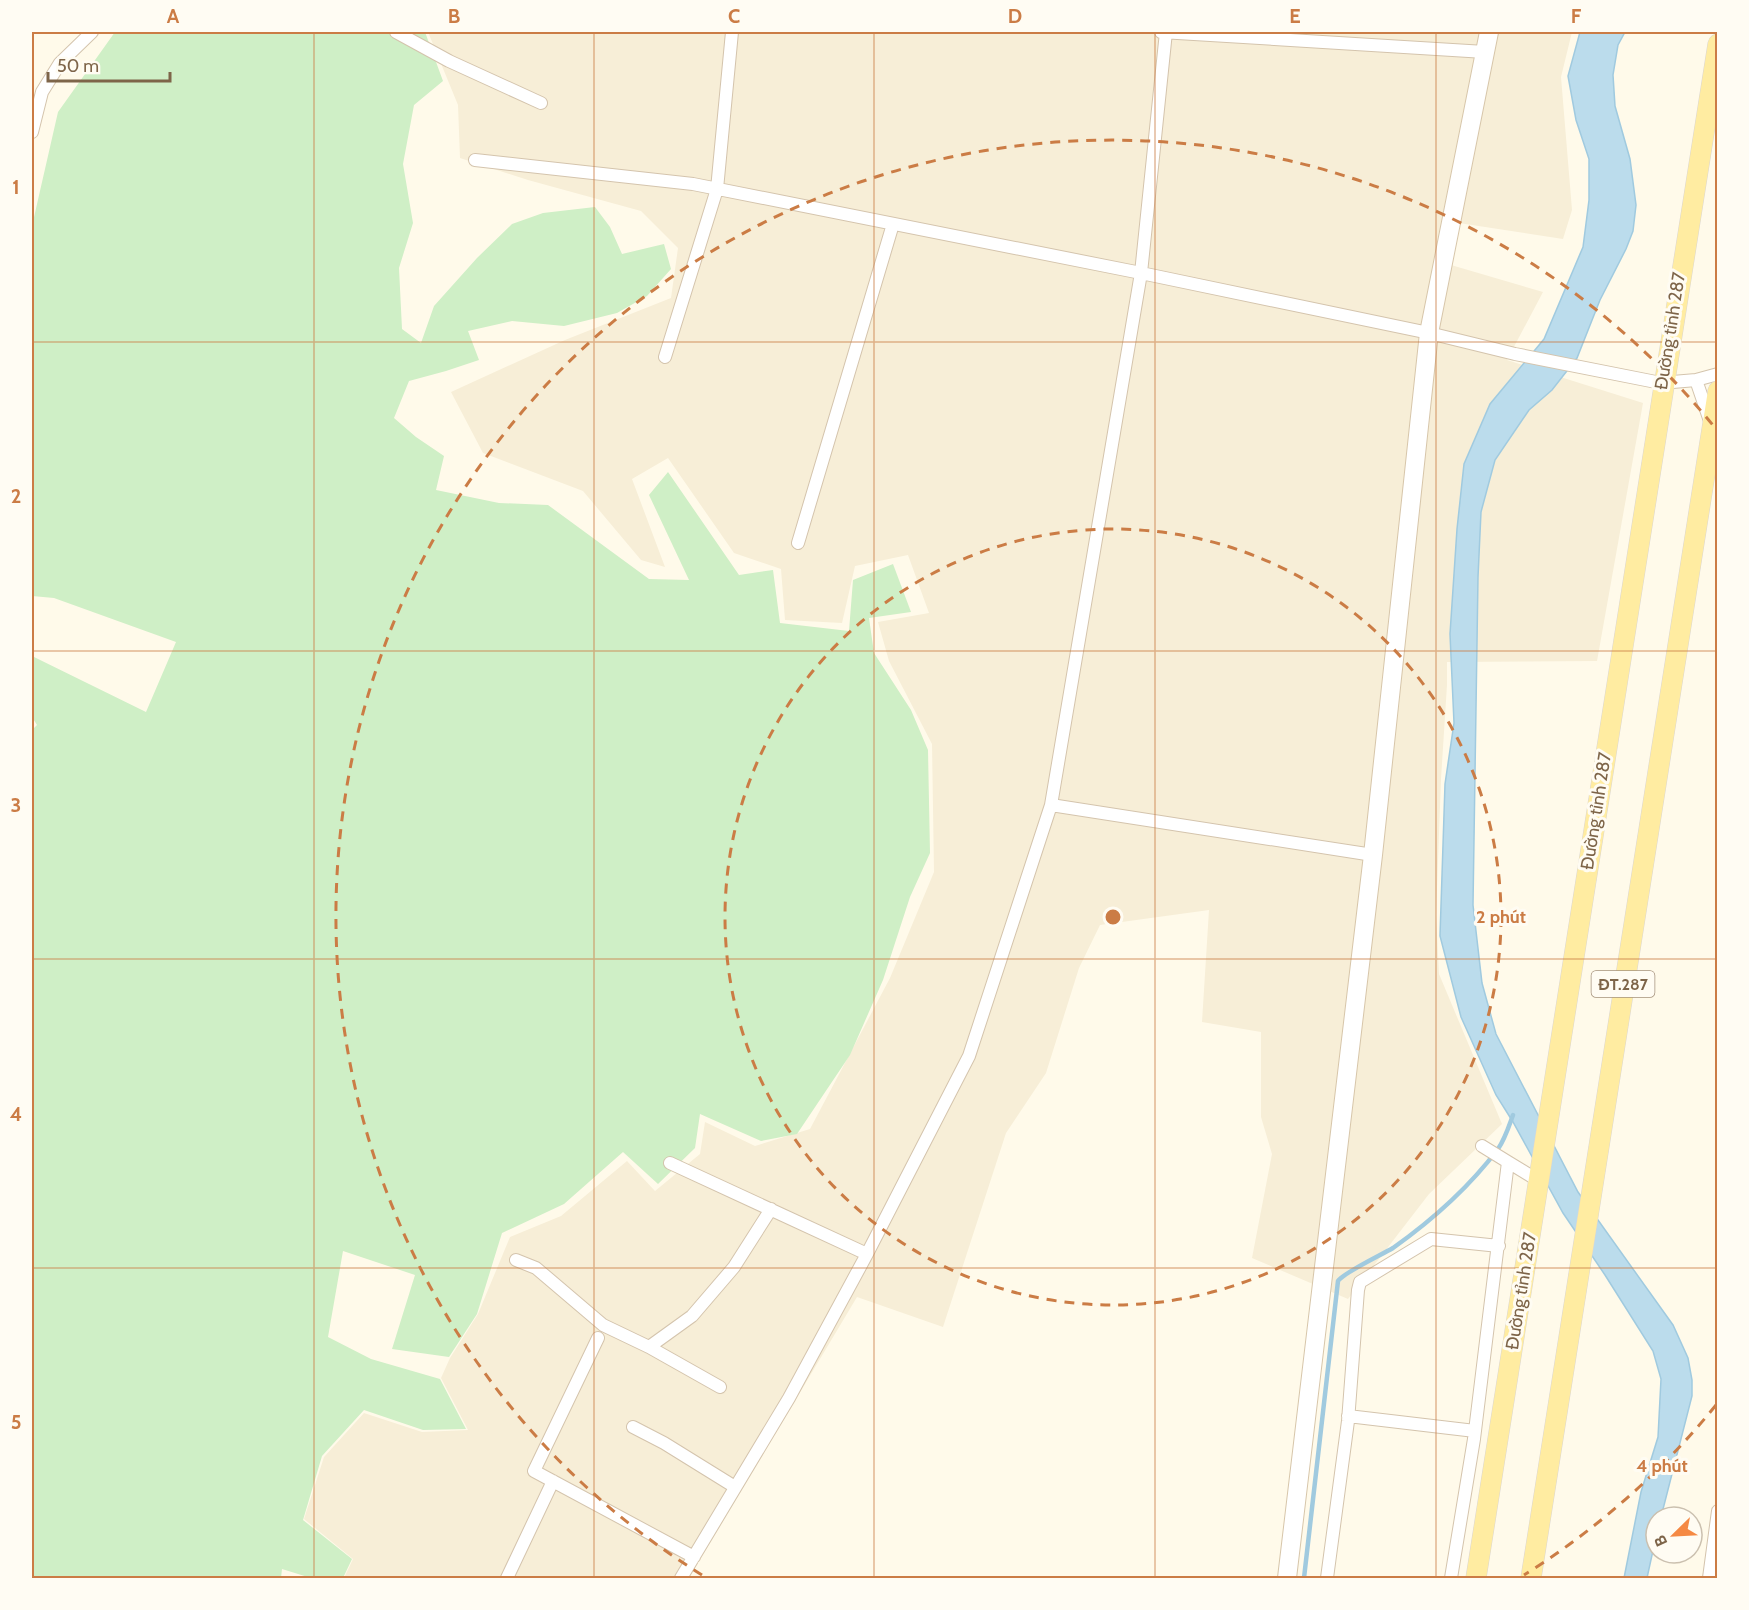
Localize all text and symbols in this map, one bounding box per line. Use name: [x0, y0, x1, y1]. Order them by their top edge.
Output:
text: A: [167, 4, 180, 28]
text: B: [448, 4, 460, 28]
text: C: [728, 4, 740, 28]
text: D: [1008, 4, 1022, 28]
text: E: [1289, 4, 1301, 28]
text: F: [1571, 4, 1582, 28]
scale bar: [48, 45, 170, 83]
text: 50 m: [57, 55, 99, 77]
text: 1: [12, 175, 20, 199]
street label: Đường tỉnh 287: [1650, 271, 1690, 391]
text: 2: [11, 484, 21, 508]
street label: Đường tỉnh 287: [1576, 751, 1616, 871]
text: 3: [11, 793, 21, 817]
text: 2 phút: [1476, 906, 1526, 928]
centre of rings: [1103, 907, 1123, 927]
road number: ĐT.287: [1592, 971, 1654, 997]
text: 4: [10, 1102, 22, 1126]
street label: Đường tỉnh 287: [1501, 1231, 1541, 1351]
text: 5: [11, 1410, 21, 1434]
text: 4 phút: [1636, 1455, 1688, 1477]
north arrow: [1644, 1505, 1704, 1565]
text: B: [1650, 1532, 1671, 1549]

